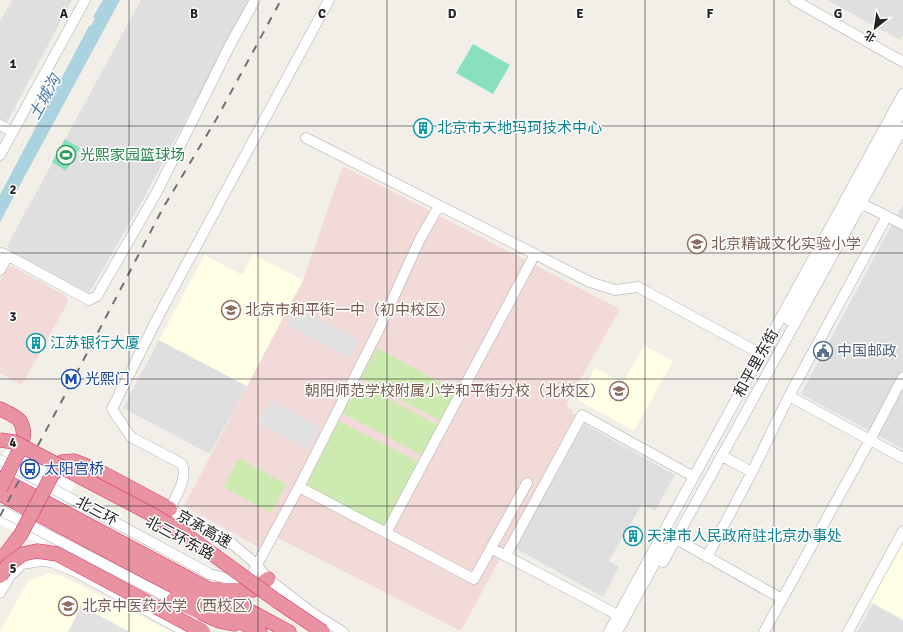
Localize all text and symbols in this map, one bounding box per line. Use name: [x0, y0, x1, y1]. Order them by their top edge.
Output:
text: A: [60, 6, 69, 22]
text: B: [190, 6, 198, 22]
text: C: [318, 6, 326, 22]
text: D: [448, 6, 457, 22]
text: E: [576, 6, 584, 22]
text: F: [707, 6, 714, 22]
text: G: [834, 6, 842, 22]
north arrow: [855, 8, 895, 48]
text: 北: [862, 28, 878, 45]
text: 1: [9, 56, 17, 72]
water label: 土城沟: [25, 69, 66, 123]
building icon: 北京市天地玛珂技术中心: [412, 117, 434, 139]
place label: 北京市天地玛珂技术中心: [437, 119, 602, 137]
sports icon: 光熙家园篮球场: [55, 144, 77, 166]
place label: 光熙家园篮球场: [80, 146, 185, 164]
text: 2: [9, 182, 17, 198]
school or university icon: 北京精诚文化实验小学: [686, 233, 708, 255]
place label: 北京精诚文化实验小学: [711, 235, 861, 253]
school or university icon: 北京市和平街一中（初中校区）: [220, 299, 242, 321]
place label: 北京市和平街一中（初中校区）: [245, 301, 455, 319]
text: 3: [9, 309, 17, 325]
street label: 和平里东街: [730, 326, 782, 400]
building icon: 江苏银行大厦: [25, 332, 47, 354]
place label: 江苏银行大厦: [50, 334, 140, 352]
public building icon: 中国邮政: [812, 340, 834, 362]
place label: 中国邮政: [837, 342, 897, 360]
metro station icon: 光熙门: [60, 368, 82, 390]
place label: 光熙门: [85, 370, 130, 388]
school or university icon: 朝阳师范学校附属小学和平街分校（北校区）: [608, 380, 630, 402]
place label: 朝阳师范学校附属小学和平街分校（北校区）: [305, 382, 605, 400]
text: 4: [9, 435, 17, 451]
bus stop icon: 太阳宫桥: [19, 458, 41, 480]
place label: 太阳宫桥: [44, 460, 104, 478]
street label: 北三环: [73, 492, 121, 530]
street label: 京承高速: [174, 506, 234, 552]
street label: 北三环东路: [143, 512, 217, 564]
building icon: 天津市人民政府驻北京办事处: [622, 525, 644, 547]
place label: 天津市人民政府驻北京办事处: [647, 527, 842, 545]
text: 5: [9, 561, 17, 577]
school or university icon: 北京中医药大学（西校区）: [57, 595, 79, 617]
place label: 北京中医药大学（西校区）: [82, 597, 262, 615]

